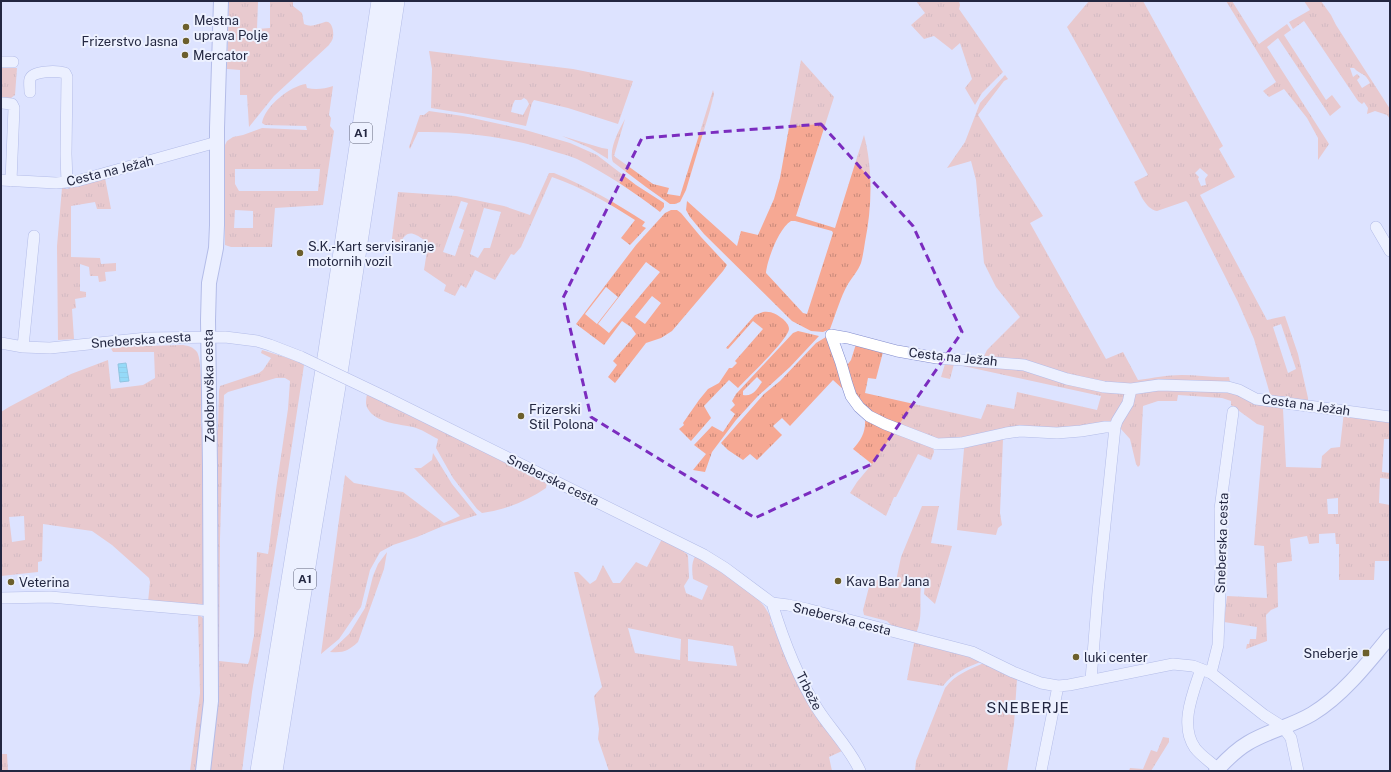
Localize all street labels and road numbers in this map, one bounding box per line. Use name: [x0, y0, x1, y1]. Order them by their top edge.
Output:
road number: A1: [350, 123, 372, 143]
street label: Cesta na Ježah: [65, 153, 155, 189]
street label: Sneberska cesta: [90, 329, 192, 351]
street label: Zadobrovška cesta: [201, 329, 217, 443]
street label: Cesta na Ježah: [908, 345, 998, 369]
street label: Cesta na Ježah: [1261, 391, 1351, 419]
street label: Sneberska cesta: [505, 451, 601, 509]
street label: Sneberska cesta: [1213, 492, 1231, 594]
road number: A1: [294, 569, 316, 589]
street label: Sneberska cesta: [791, 600, 893, 638]
street label: Trbeže: [793, 669, 825, 713]

